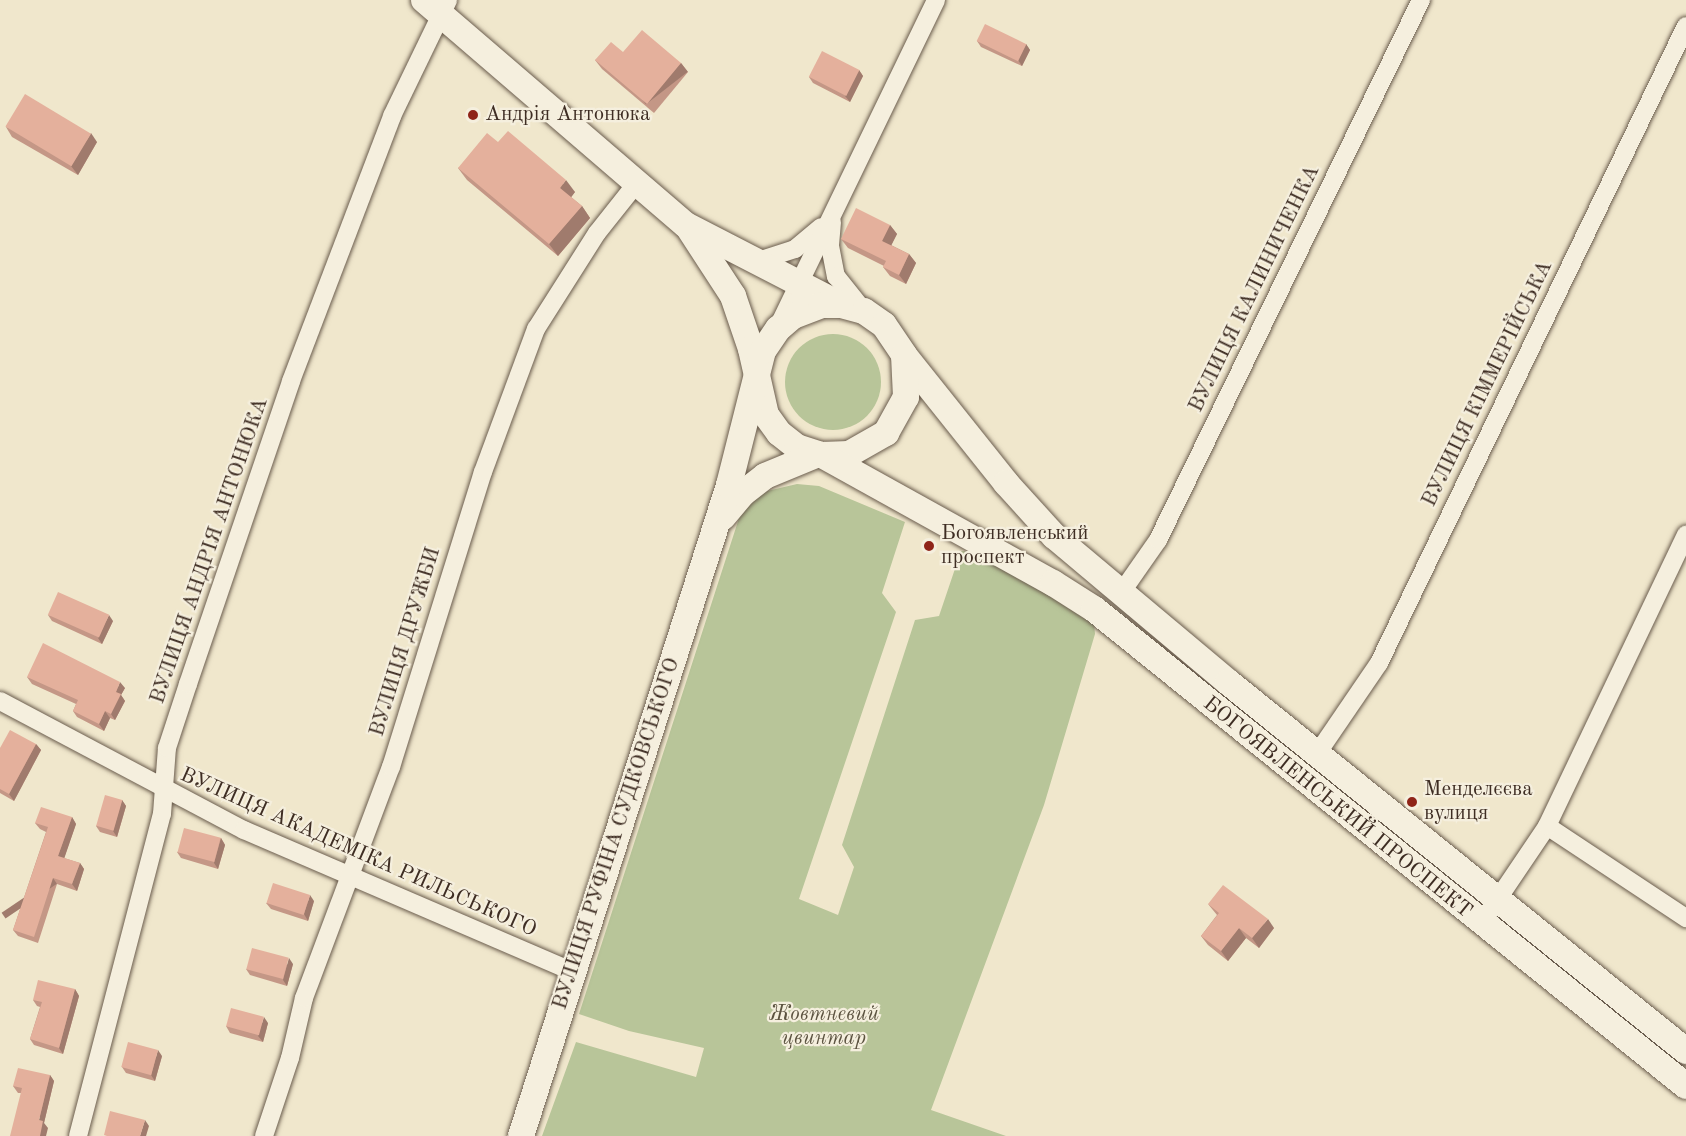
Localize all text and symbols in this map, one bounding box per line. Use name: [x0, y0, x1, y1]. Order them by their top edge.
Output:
place label: Андрія Антонюка: [485, 102, 650, 128]
marker: Андрія Антонюка: [466, 108, 480, 122]
street label: ВУЛИЦЯ КАЛИНИЧЕНКА: [1184, 161, 1326, 417]
street label: ВУЛИЦЯ КІММЕРІЙСЬКА: [1417, 257, 1559, 511]
street label: ВУЛИЦЯ АНДРІЯ АНТОНЮКА: [146, 395, 274, 707]
place label: Богоявленський проспект: [941, 521, 1089, 571]
marker: Богоявленський проспект: [922, 539, 936, 553]
street label: ВУЛИЦЯ ДРУЖБИ: [365, 544, 447, 740]
street label: ВУЛИЦЯ РУФІНА СУДКОВСЬКОГО: [548, 655, 686, 1013]
street label: БОГОЯВЛЕНСЬКИЙ ПРОСПЕКТ: [1197, 692, 1477, 924]
street label: ВУЛИЦЯ АКАДЕМІКА РИЛЬСЬКОГО: [176, 763, 540, 943]
place label: Менделєєва вулиця: [1424, 777, 1533, 827]
marker: Менделєєва вулиця: [1405, 795, 1419, 809]
park label: Жовтневий цвинтар: [769, 1002, 879, 1052]

